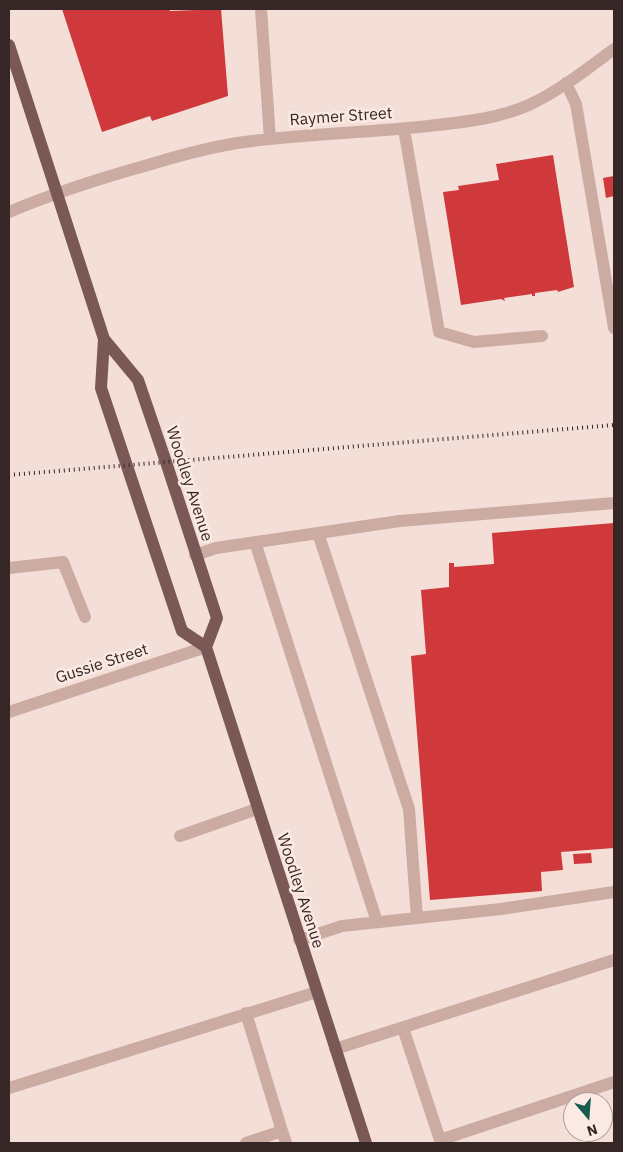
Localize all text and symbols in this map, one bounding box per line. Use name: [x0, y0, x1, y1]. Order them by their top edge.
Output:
street label: Raymer Street: [289, 104, 393, 130]
street label: Woodley Avenue: [161, 424, 217, 544]
street label: Gussie Street: [53, 640, 151, 688]
street label: Woodley Avenue: [272, 831, 328, 951]
north arrow: [563, 1092, 613, 1142]
text: N: [585, 1120, 600, 1140]

